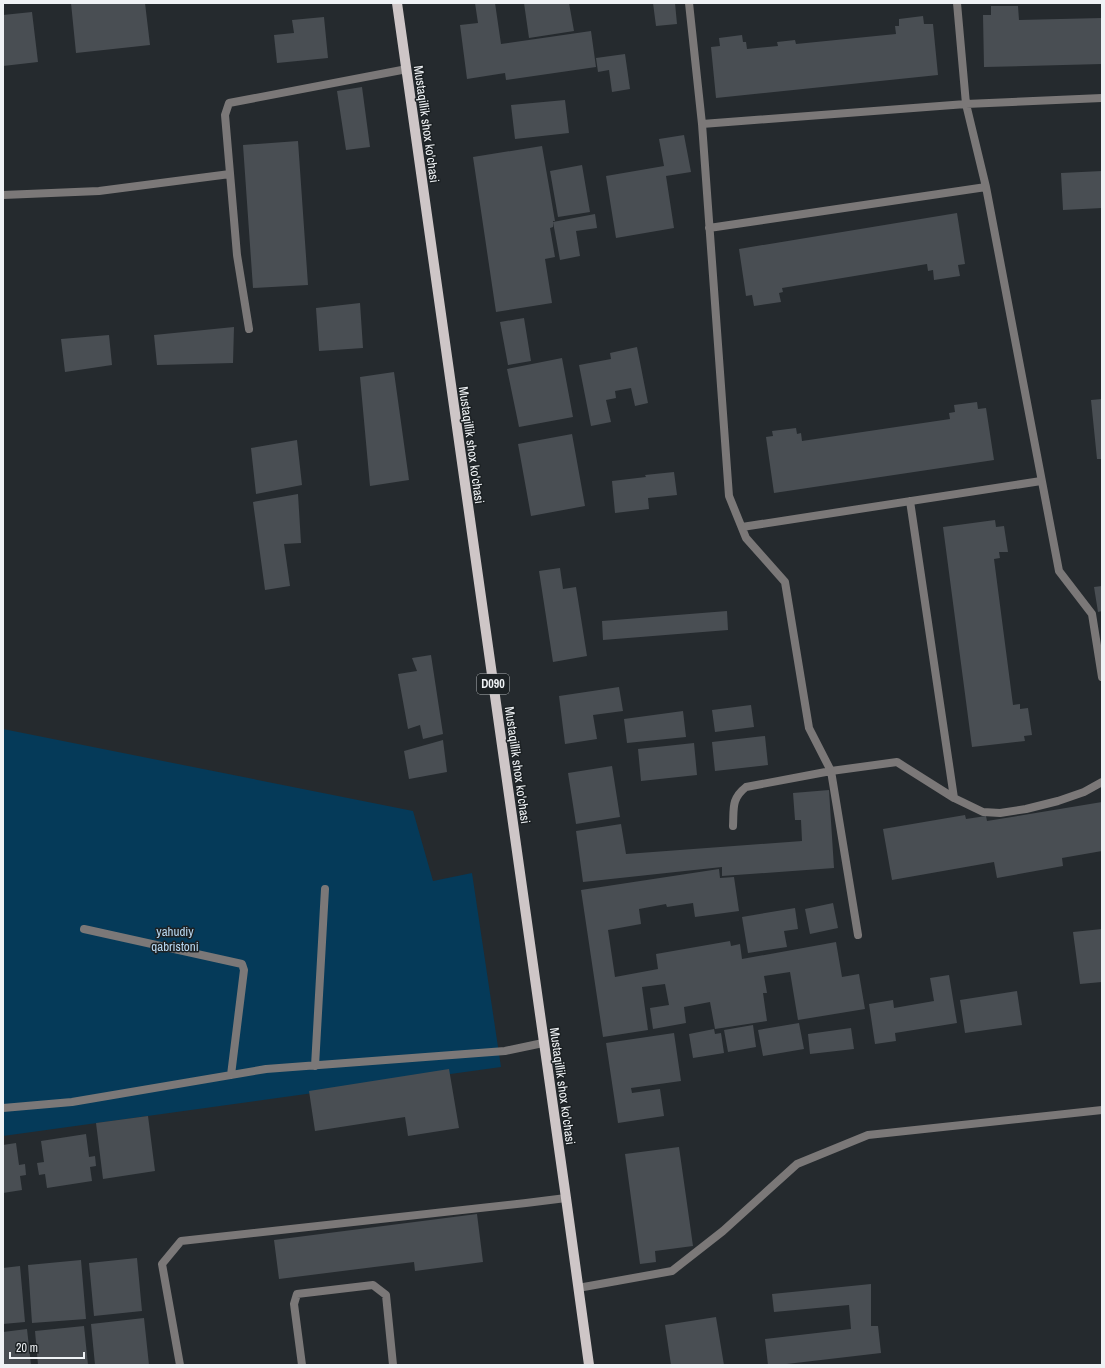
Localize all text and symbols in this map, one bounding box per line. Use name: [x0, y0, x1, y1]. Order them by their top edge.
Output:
street label: Mustaqillik shox ko'chasi: [410, 64, 443, 184]
street label: Mustaqillik shox ko'chasi: [455, 385, 488, 505]
road number: D090: [477, 674, 509, 694]
street label: Mustaqillik shox ko'chasi: [501, 705, 534, 825]
park label: yahudiy qabristoni: [151, 923, 199, 955]
street label: Mustaqillik shox ko'chasi: [546, 1026, 579, 1146]
scale bar: [10, 1334, 84, 1360]
text: 20 m: [16, 1340, 38, 1356]

